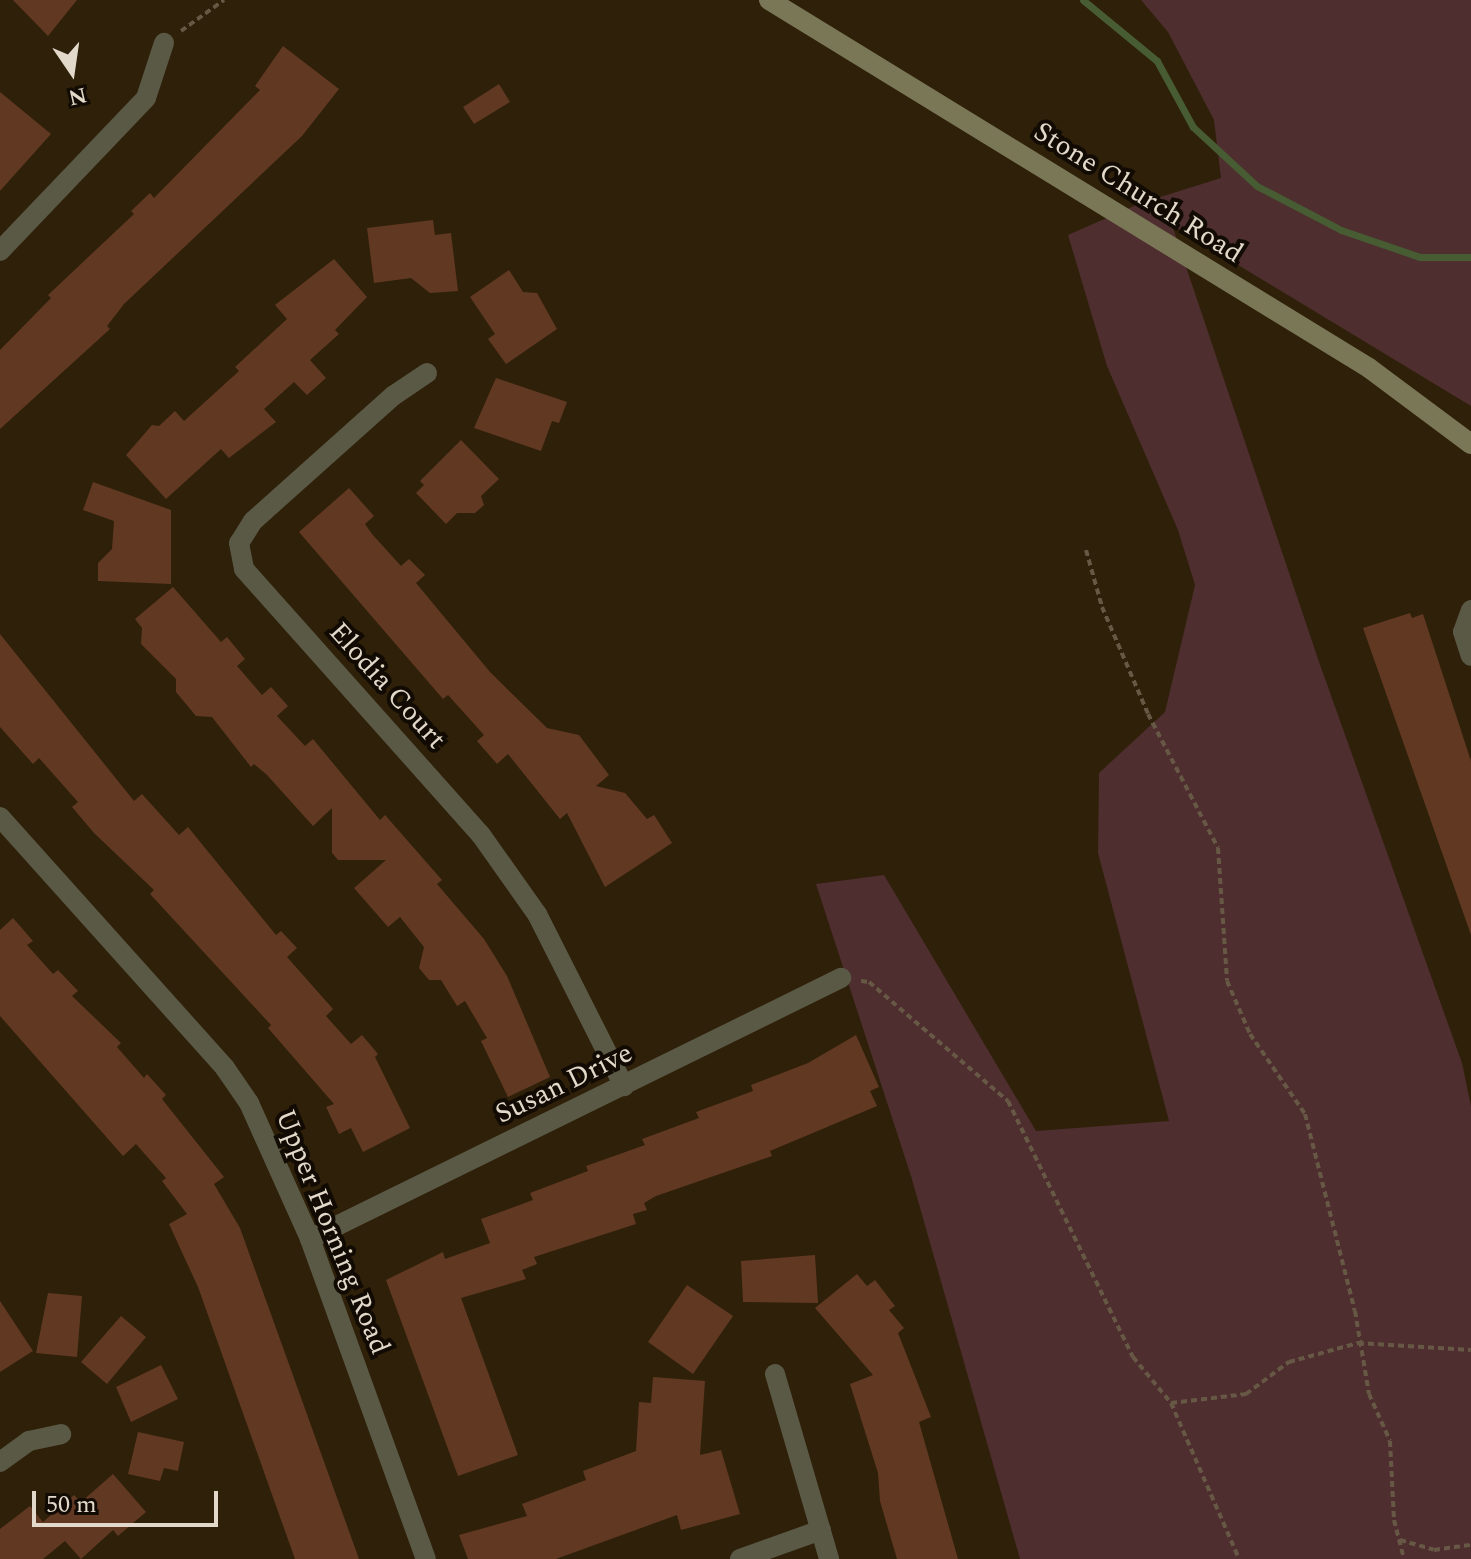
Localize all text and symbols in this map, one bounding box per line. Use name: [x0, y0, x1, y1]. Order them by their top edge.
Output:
north arrow: [32, 32, 112, 112]
text: N: [65, 78, 90, 114]
street label: Stone Church Road: [1027, 115, 1249, 271]
street label: Elodia Court: [321, 616, 453, 756]
street label: Susan Drive: [490, 1036, 638, 1132]
street label: Upper Horning Road: [268, 1105, 396, 1359]
scale bar: [36, 1475, 222, 1525]
text: 50 m: [46, 1487, 97, 1523]

